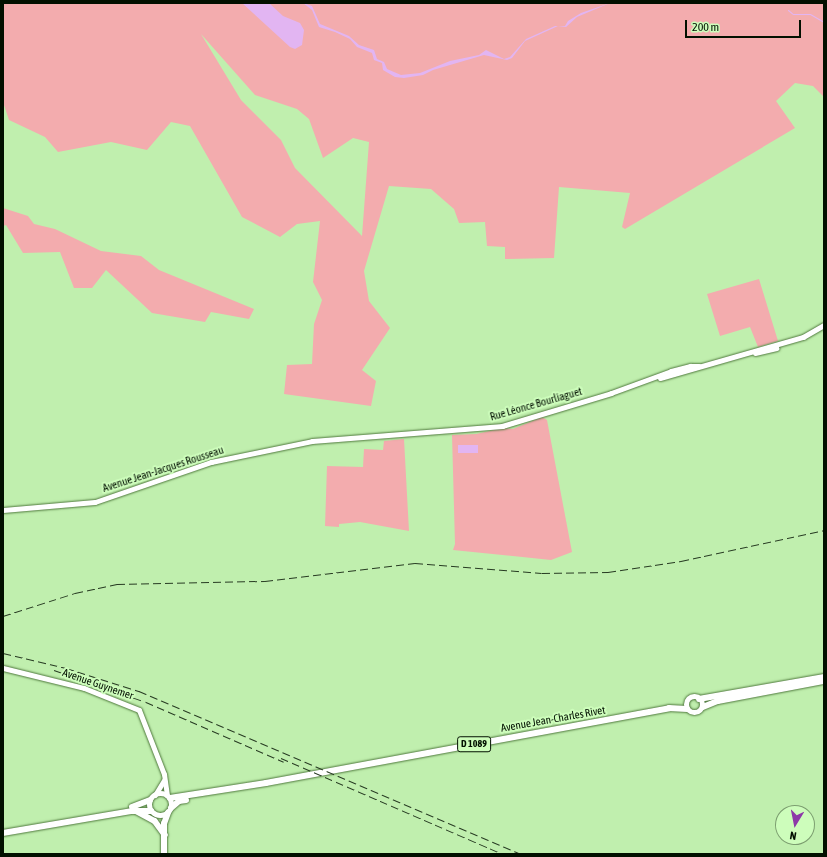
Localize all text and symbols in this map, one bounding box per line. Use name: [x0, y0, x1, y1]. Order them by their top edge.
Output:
scale bar: [687, 12, 803, 38]
text: 200 m: [692, 20, 719, 34]
street label: Rue Léonce Bourliaguet: [488, 385, 584, 423]
street label: Avenue Jean-Jacques Rousseau: [101, 443, 225, 495]
street label: Avenue Guynemer: [61, 666, 135, 702]
street label: Avenue Jean-Charles Rivet: [500, 703, 606, 735]
road number: D 1089: [457, 736, 491, 752]
north arrow: [775, 805, 815, 845]
text: N: [789, 829, 797, 842]

